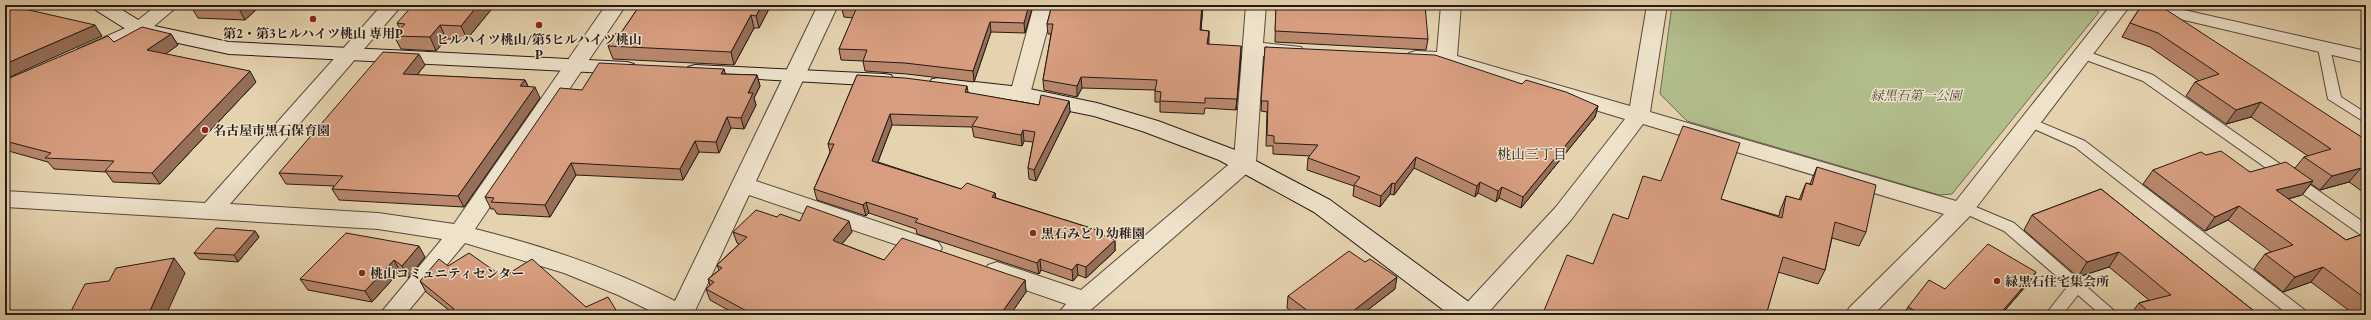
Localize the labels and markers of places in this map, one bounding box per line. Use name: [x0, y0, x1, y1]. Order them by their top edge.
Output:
marker: 第2・第3ヒルハイツ桃山 専用P: [308, 14, 318, 24]
marker: ヒルハイツ桃山/第5ヒルハイツ桃山 P: [534, 20, 544, 30]
place label: 第2・第3ヒルハイツ桃山 専用P: [223, 25, 403, 42]
place label: ヒルハイツ桃山/第5ヒルハイツ桃山 P: [436, 31, 642, 63]
place label: 名古屋市黒石保育園: [213, 122, 330, 139]
marker: 名古屋市黒石保育園: [200, 125, 210, 135]
place label: 黒石みどり幼稚園: [1041, 225, 1145, 242]
marker: 黒石みどり幼稚園: [1028, 228, 1038, 238]
place label: 桃山コミュニティセンター: [370, 265, 524, 282]
marker: 桃山コミュニティセンター: [357, 268, 367, 278]
place label: 緑黒石住宅集会所: [2005, 273, 2109, 290]
marker: 緑黒石住宅集会所: [1992, 276, 2002, 286]

